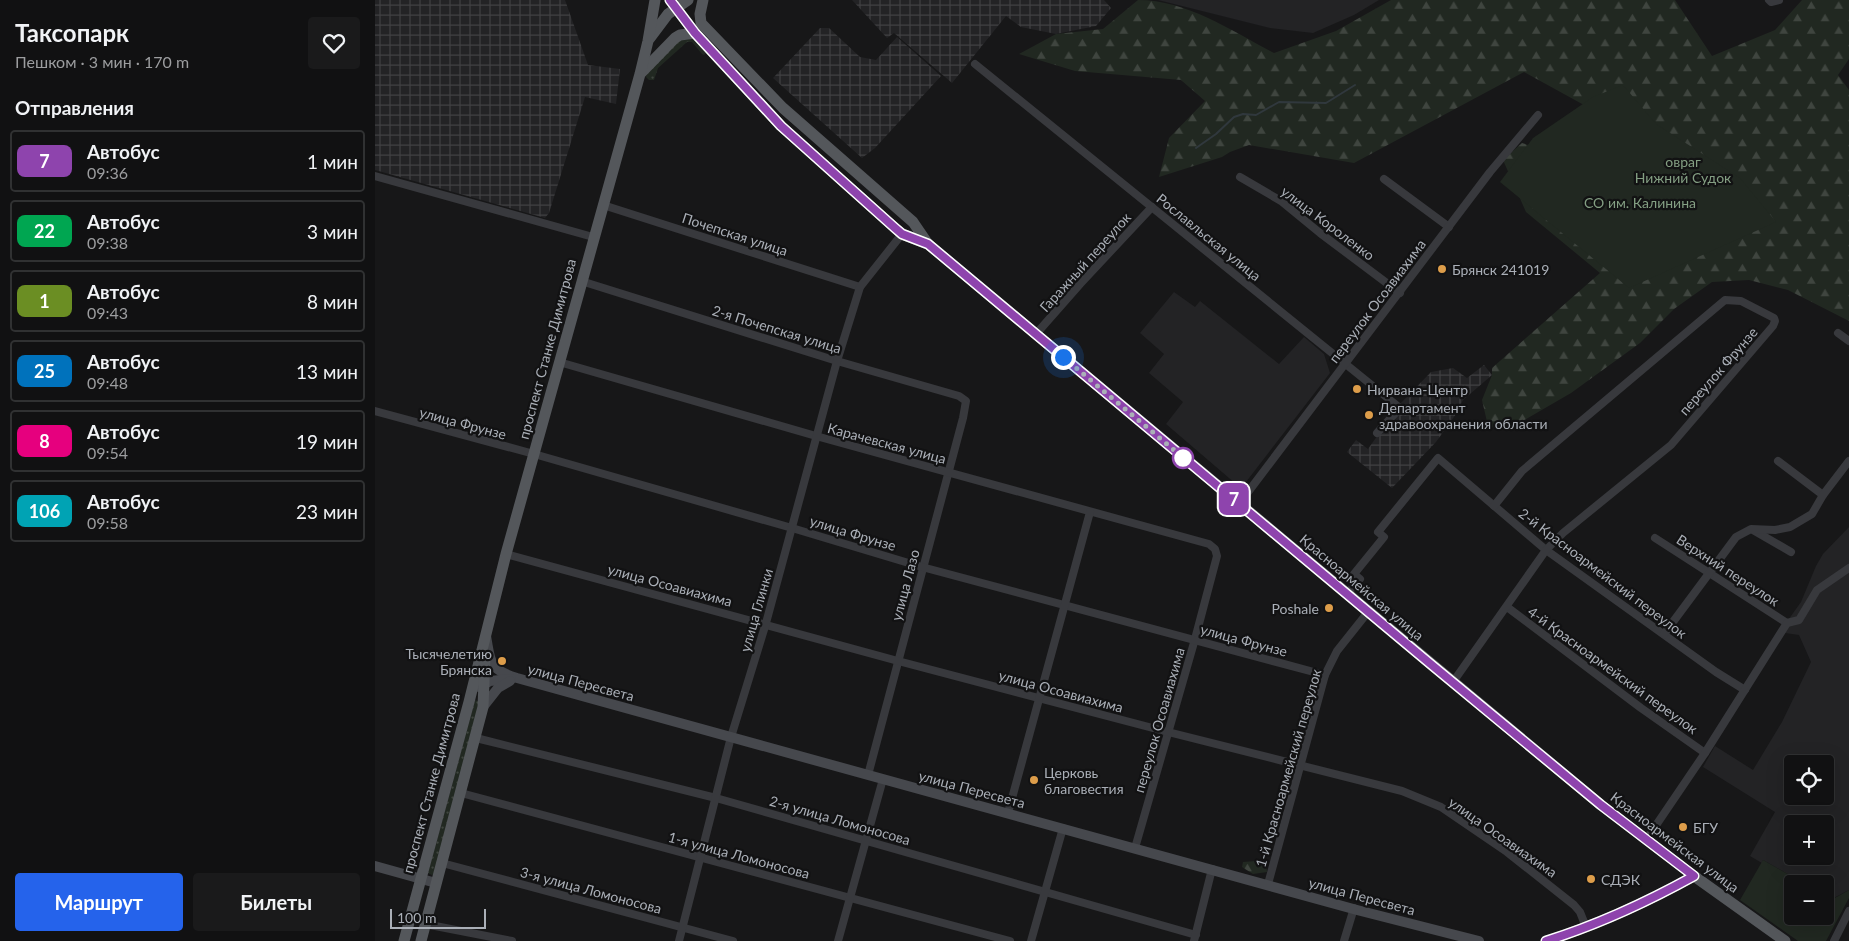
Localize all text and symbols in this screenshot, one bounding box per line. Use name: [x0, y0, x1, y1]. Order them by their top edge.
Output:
button: heart: [308, 17, 360, 69]
text: Таксопарк: [15, 18, 129, 47]
text: Пешком · 3 мин · 170 m: [15, 52, 189, 71]
text: Отправления: [15, 96, 134, 119]
text: Автобус: [87, 140, 160, 163]
text: 7: [39, 150, 50, 172]
text: 1 мин: [307, 150, 358, 173]
park label: овраг Нижний Судок: [1635, 153, 1732, 186]
text: 09:36: [87, 163, 128, 182]
street label: улица Короленко: [1278, 182, 1378, 264]
street label: Рославльская улица: [1153, 190, 1265, 284]
park label: СО им. Калинина: [1584, 194, 1696, 211]
street label: Гаражный переулок: [1036, 208, 1135, 315]
street label: Почепская улица: [680, 209, 790, 259]
text: Автобус: [87, 210, 160, 233]
text: 22: [34, 220, 55, 242]
text: 3 мин: [307, 220, 358, 243]
text: 09:38: [87, 233, 128, 252]
street label: переулок Осоавиахима: [1325, 236, 1429, 366]
street label: проспект Станке Димитрова: [515, 257, 579, 441]
place label: Брянск 241019: [1452, 261, 1549, 278]
marker: Брянск 241019: [1436, 263, 1448, 275]
text: Автобус: [87, 280, 160, 303]
text: 1: [39, 290, 50, 312]
text: 8 мин: [307, 290, 358, 313]
street label: 2-я Почепская улица: [710, 301, 844, 357]
text: 09:43: [87, 303, 128, 322]
street label: переулок Фрунзе: [1675, 323, 1761, 419]
your location: [1051, 345, 1076, 370]
text: Автобус: [87, 350, 160, 373]
text: 25: [34, 360, 55, 382]
text: 13 мин: [296, 360, 358, 383]
text: 09:48: [87, 373, 128, 392]
place label: Нирвана-Центр: [1367, 381, 1468, 398]
marker: Нирвана-Центр: [1351, 383, 1363, 395]
place label: Департамент здравоохранения области: [1379, 399, 1548, 432]
street label: улица Фрунзе: [418, 403, 508, 443]
marker: Департамент здравоохранения области: [1363, 409, 1375, 421]
street label: Карачевская улица: [826, 419, 948, 467]
text: Автобус: [87, 420, 160, 443]
text: 8: [39, 430, 50, 452]
text: 19 мин: [296, 430, 358, 453]
text: 09:54: [87, 443, 128, 462]
unlabelled marker: [1172, 447, 1194, 469]
line badge: 7: [1218, 483, 1250, 515]
text: 7: [1229, 488, 1239, 510]
text: Автобус: [87, 490, 160, 513]
text: 106: [29, 500, 60, 522]
text: 23 мин: [296, 500, 358, 523]
street label: 2-й Красноармейский переулок: [1516, 504, 1691, 642]
street label: улица Фрунзе: [808, 512, 898, 554]
text: 09:58: [87, 513, 128, 532]
street label: Красноармейская улица: [1297, 530, 1427, 644]
street label: Верхний переулок: [1674, 531, 1783, 610]
street label: улица Лазо: [887, 548, 923, 622]
street label: улица Осоавиахима: [606, 560, 734, 610]
street label: улица Глинки: [736, 566, 776, 654]
place label: Poshale: [1271, 600, 1319, 617]
marker: Poshale: [1323, 602, 1335, 614]
street label: 4-й Красноармейский переулок: [1525, 603, 1702, 738]
street label: улица Фрунзе: [1199, 620, 1289, 660]
place label: Тысячелетию Брянска: [405, 645, 492, 678]
street label: переулок Осоавиахима: [1130, 645, 1188, 795]
marker: Тысячелетию Брянска: [496, 655, 508, 667]
street label: улица Пересвета: [526, 660, 636, 704]
street label: улица Осоавиахима: [997, 666, 1125, 716]
street label: 1-й Красноармейский переулок: [1251, 666, 1325, 869]
street label: проспект Станке Димитрова: [399, 691, 463, 875]
map controls: [1784, 755, 1834, 925]
button: locate: [1784, 755, 1834, 805]
place label: Церковь благовестия: [1044, 764, 1124, 797]
street label: улица Пересвета: [917, 767, 1027, 811]
marker: Церковь благовестия: [1028, 774, 1040, 786]
street label: Красноармейская улица: [1607, 788, 1743, 896]
street label: 2-я улица Ломоносова: [768, 792, 912, 848]
street label: улица Осоавиахима: [1446, 793, 1560, 881]
button: +: [1784, 815, 1834, 865]
place label: БГУ: [1693, 819, 1718, 836]
marker: БГУ: [1677, 821, 1689, 833]
street label: 1-я улица Ломоносова: [666, 828, 812, 882]
street label: 3-я улица Ломоносова: [518, 863, 664, 917]
place label: СДЭК: [1601, 871, 1641, 888]
button: Маршрут: [15, 873, 183, 931]
button: Билеты: [193, 873, 360, 931]
marker: СДЭК: [1585, 873, 1597, 885]
street label: улица Пересвета: [1307, 874, 1417, 918]
button: −: [1784, 875, 1834, 925]
scale bar: [390, 906, 486, 929]
text: 100 m: [397, 909, 436, 926]

